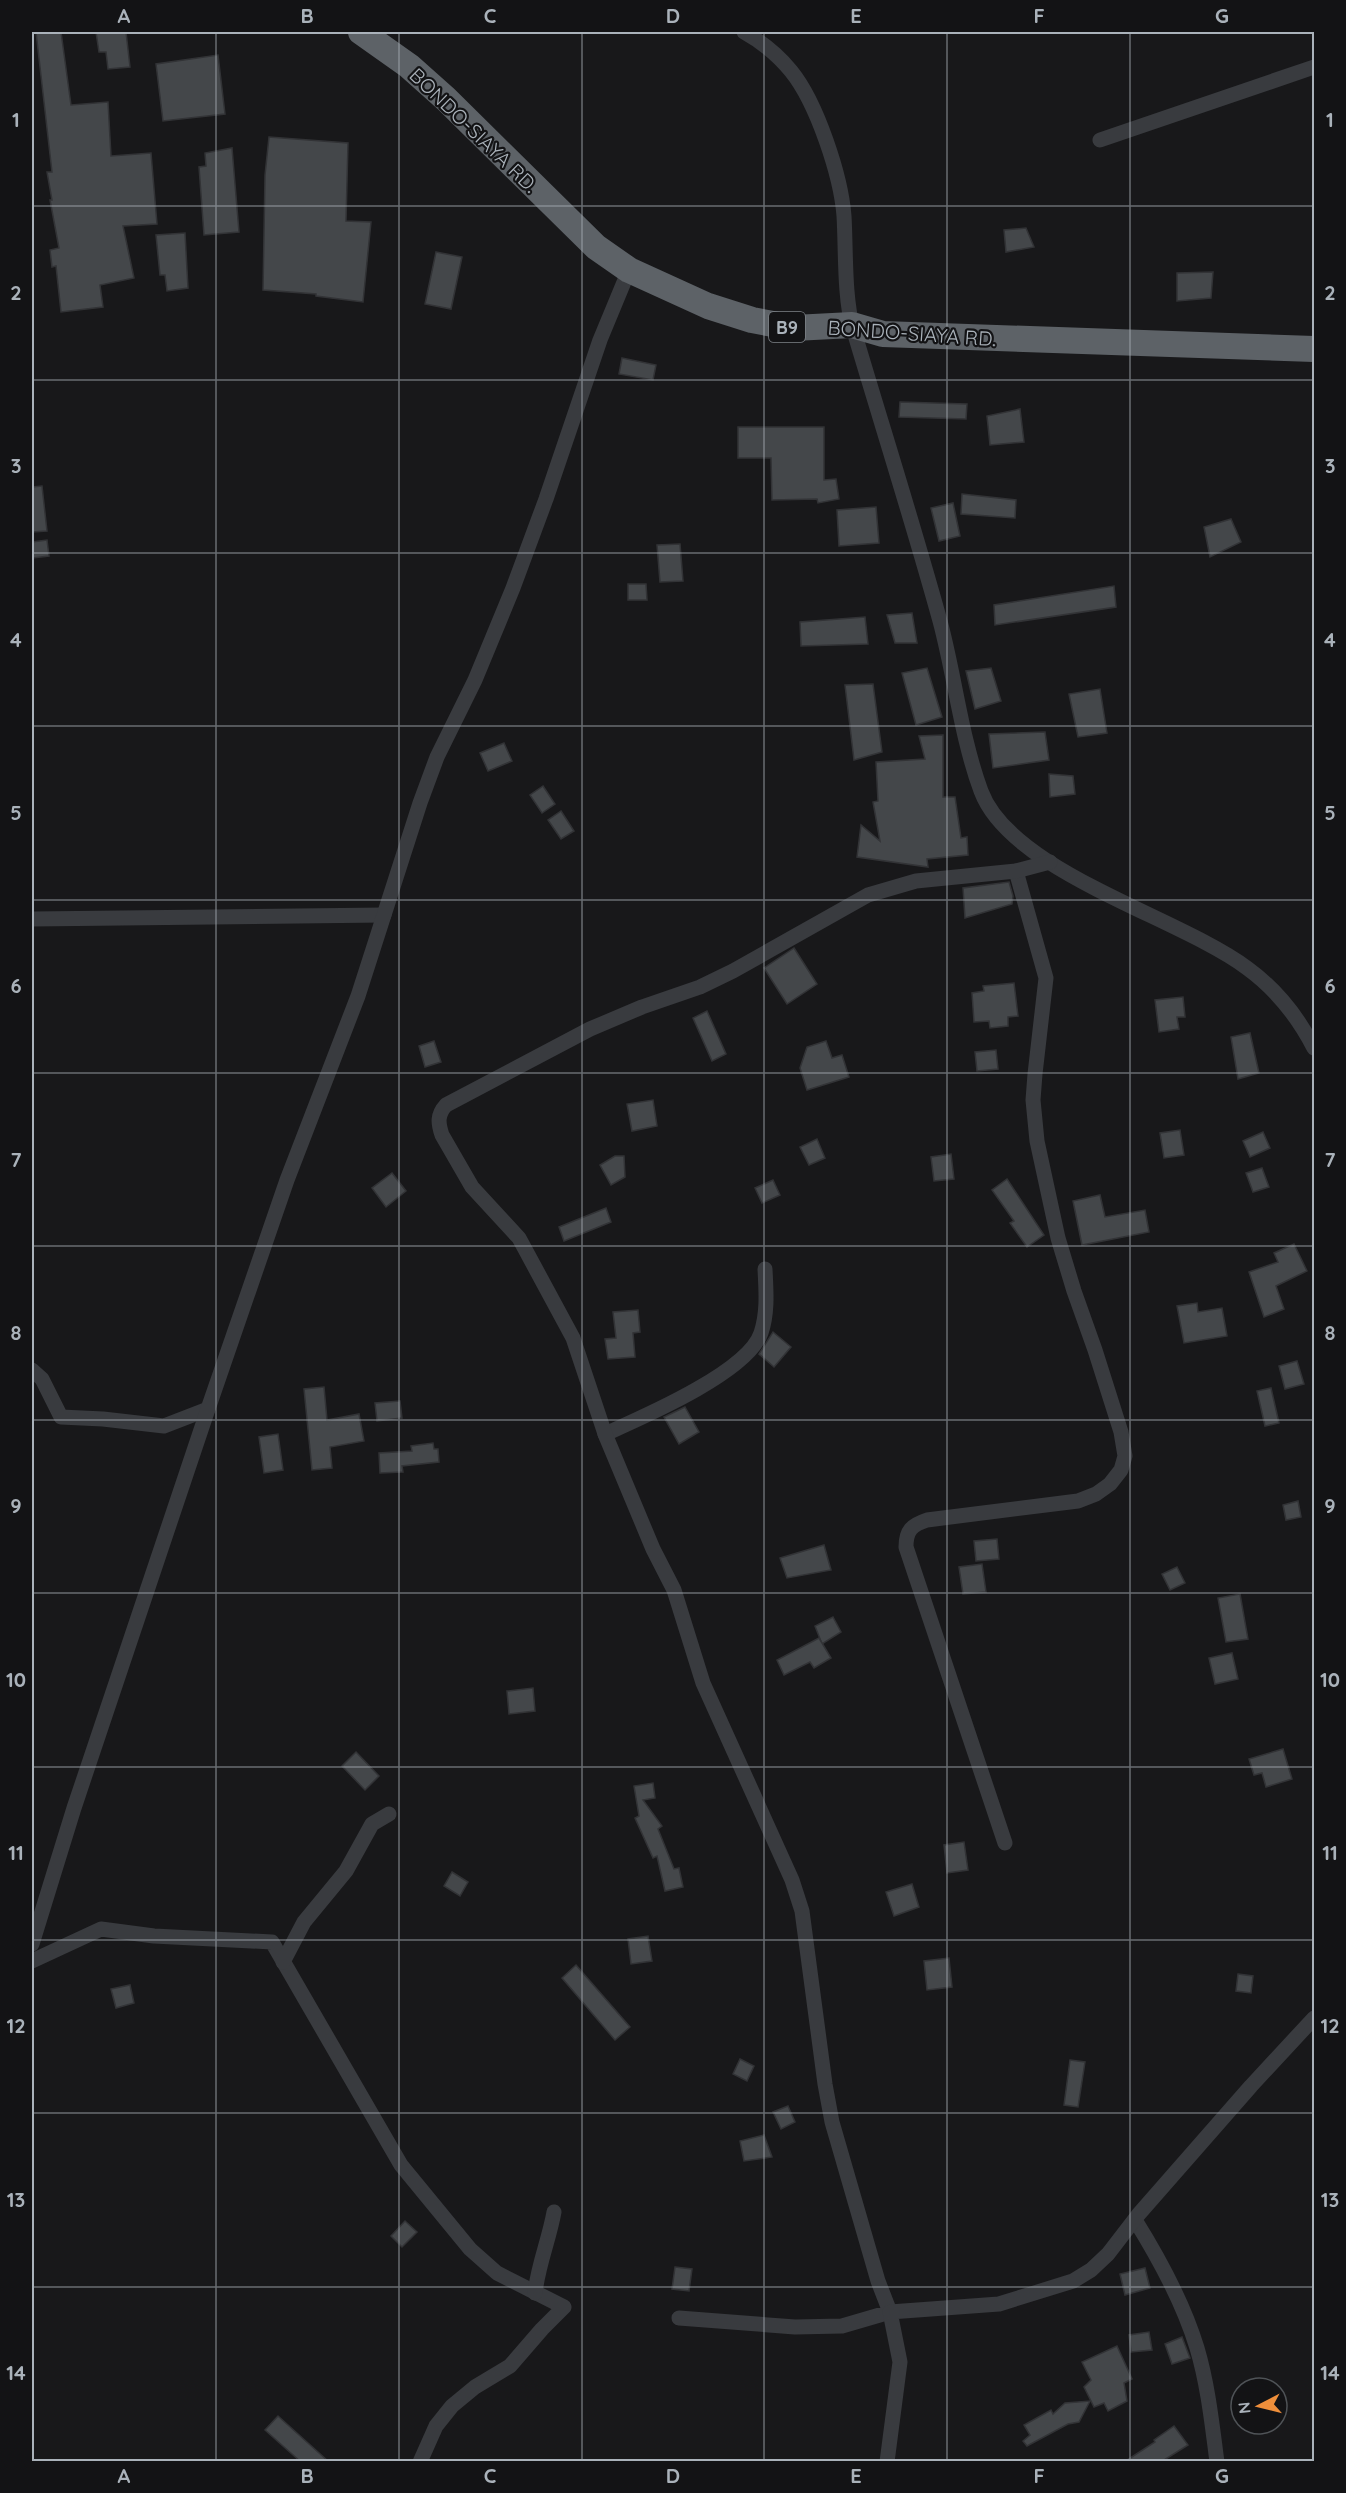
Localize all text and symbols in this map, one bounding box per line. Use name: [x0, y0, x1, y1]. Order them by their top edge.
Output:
text: A: [118, 3, 131, 28]
text: B: [300, 3, 314, 28]
text: C: [484, 3, 497, 28]
text: D: [666, 3, 680, 28]
text: E: [850, 3, 862, 28]
text: F: [1033, 3, 1045, 28]
text: G: [1215, 3, 1229, 28]
street label: BONDO-SIAYA RD.: [405, 62, 543, 198]
text: 1: [12, 107, 20, 132]
text: 1: [1326, 107, 1334, 132]
text: 2: [10, 280, 22, 305]
text: 2: [1324, 280, 1336, 305]
road number: B9: [769, 312, 805, 342]
street label: BONDO-SIAYA RD.: [827, 315, 997, 351]
text: 3: [11, 453, 21, 478]
text: 3: [1325, 453, 1335, 478]
text: 4: [10, 627, 22, 652]
text: 4: [1324, 627, 1336, 652]
text: 5: [10, 800, 22, 825]
text: 5: [1324, 800, 1336, 825]
text: 6: [10, 973, 22, 998]
text: 6: [1324, 973, 1336, 998]
text: 7: [11, 1147, 22, 1172]
text: 7: [1325, 1147, 1336, 1172]
text: 8: [11, 1320, 22, 1345]
text: 8: [1325, 1320, 1336, 1345]
text: 9: [10, 1493, 22, 1518]
text: 9: [1324, 1493, 1336, 1518]
text: 10: [6, 1667, 26, 1692]
text: 10: [1320, 1667, 1340, 1692]
text: 11: [8, 1840, 24, 1865]
text: 11: [1322, 1840, 1338, 1865]
text: 12: [6, 2013, 26, 2038]
text: 12: [1320, 2013, 1340, 2038]
text: 13: [7, 2187, 25, 2212]
text: 13: [1321, 2187, 1339, 2212]
text: 14: [6, 2360, 26, 2385]
text: 14: [1320, 2360, 1340, 2385]
north arrow: [1229, 2376, 1289, 2436]
text: N: [1233, 2401, 1255, 2415]
text: A: [118, 2463, 131, 2488]
text: B: [300, 2463, 314, 2488]
text: C: [484, 2463, 497, 2488]
text: D: [666, 2463, 680, 2488]
text: E: [850, 2463, 862, 2488]
text: F: [1033, 2463, 1045, 2488]
text: G: [1215, 2463, 1229, 2488]

